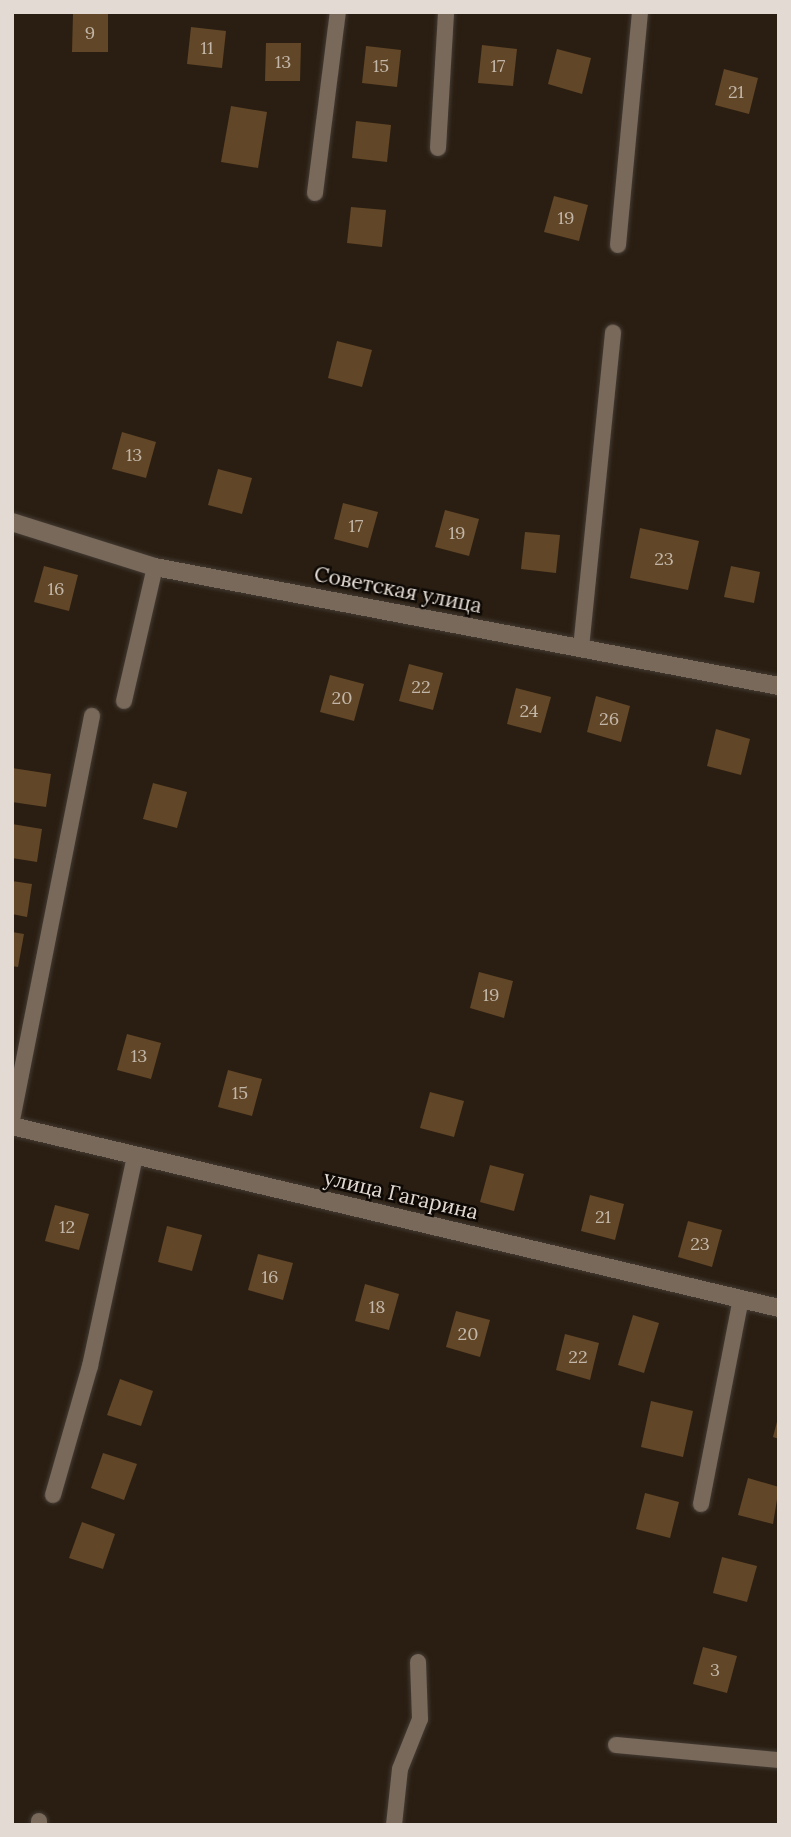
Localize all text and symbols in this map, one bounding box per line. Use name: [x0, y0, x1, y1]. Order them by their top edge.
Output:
house number: 9: [85, 22, 95, 44]
house number: 11: [200, 37, 214, 59]
house number: 13: [275, 51, 291, 73]
house number: 15: [373, 55, 389, 77]
house number: 17: [491, 55, 505, 77]
house number: 21: [728, 81, 744, 103]
house number: 19: [558, 207, 574, 229]
house number: 13: [126, 444, 142, 466]
house number: 17: [349, 515, 363, 537]
house number: 19: [449, 522, 465, 544]
house number: 23: [654, 548, 674, 570]
street label: Советская улица: [312, 561, 484, 619]
house number: 16: [48, 578, 64, 600]
house number: 22: [411, 676, 431, 698]
house number: 20: [332, 687, 352, 709]
house number: 24: [519, 700, 539, 722]
house number: 26: [599, 708, 619, 730]
house number: 19: [483, 984, 499, 1006]
house number: 13: [131, 1045, 147, 1067]
house number: 15: [232, 1082, 248, 1104]
street label: улица Гагарина: [321, 1165, 481, 1225]
house number: 21: [595, 1206, 611, 1228]
house number: 12: [59, 1216, 75, 1238]
house number: 23: [690, 1233, 710, 1255]
house number: 16: [262, 1266, 278, 1288]
house number: 18: [369, 1296, 385, 1318]
house number: 20: [458, 1323, 478, 1345]
house number: 22: [568, 1346, 588, 1368]
house number: 3: [710, 1659, 720, 1681]

